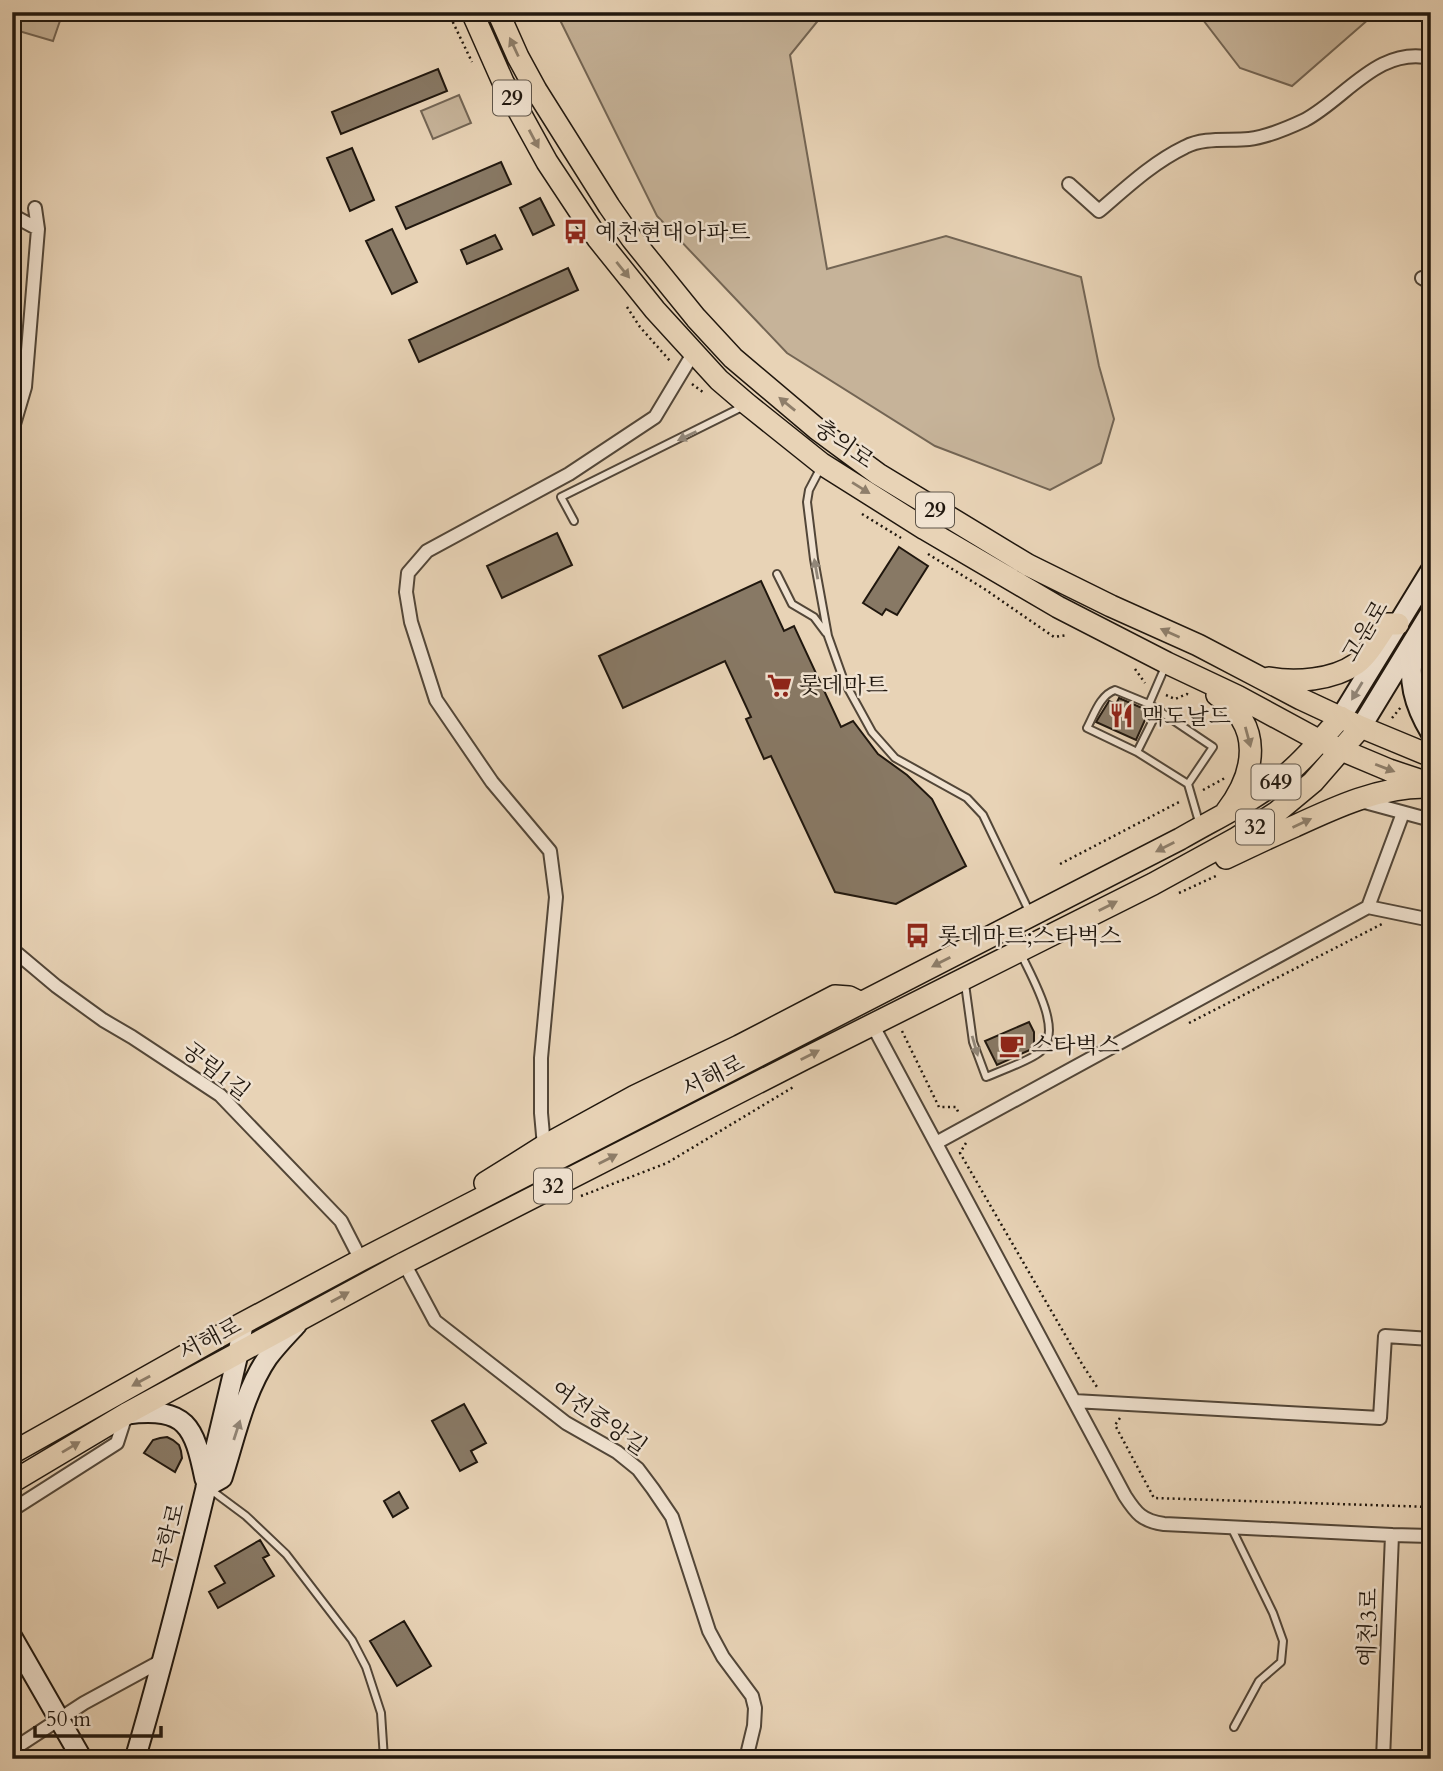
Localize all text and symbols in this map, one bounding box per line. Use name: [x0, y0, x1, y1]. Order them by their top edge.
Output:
one-way arrow: [508, 37, 519, 57]
road number: 29: [493, 80, 531, 116]
one-way arrow: [529, 129, 540, 149]
place label: 예천현대아파트: [595, 217, 751, 248]
bus stop icon: 예천현대아파트: [561, 218, 589, 246]
one-way arrow: [615, 261, 630, 279]
one-way arrow: [778, 397, 795, 412]
street label: 충의로: [808, 412, 880, 476]
one-way arrow: [677, 430, 697, 441]
one-way arrow: [852, 482, 871, 495]
road number: 29: [916, 492, 954, 528]
one-way arrow: [810, 558, 821, 580]
street label: 고운로: [1335, 594, 1395, 668]
one-way arrow: [1160, 627, 1181, 638]
place label: 롯데마트: [799, 670, 888, 701]
supermarket icon: 롯데마트: [765, 671, 793, 699]
one-way arrow: [1351, 682, 1363, 701]
place label: 맥도날드: [1142, 701, 1231, 732]
restaurant icon: 맥도날드: [1108, 702, 1136, 730]
one-way arrow: [1243, 726, 1254, 748]
one-way arrow: [1375, 763, 1396, 774]
road number: 649: [1252, 764, 1300, 800]
road number: 32: [1236, 810, 1274, 844]
one-way arrow: [1292, 817, 1312, 828]
one-way arrow: [1155, 841, 1175, 853]
one-way arrow: [1098, 900, 1118, 911]
place label: 롯데마트;스타벅스: [938, 921, 1122, 952]
bus stop icon: 롯데마트;스타벅스: [904, 922, 932, 950]
one-way arrow: [931, 957, 951, 968]
place label: 스타벅스: [1031, 1030, 1120, 1061]
cafe icon: 스타벅스: [997, 1031, 1025, 1059]
street label: 공림1길: [176, 1035, 256, 1107]
one-way arrow: [971, 1035, 981, 1056]
street label: 서해로: [676, 1047, 750, 1105]
one-way arrow: [800, 1050, 820, 1061]
one-way arrow: [598, 1153, 618, 1165]
road number: 32: [534, 1168, 572, 1204]
one-way arrow: [331, 1292, 351, 1304]
street label: 서해로: [173, 1310, 247, 1368]
street label: 여전중앙길: [545, 1373, 653, 1463]
one-way arrow: [131, 1375, 150, 1387]
one-way arrow: [232, 1420, 243, 1441]
one-way arrow: [61, 1441, 80, 1453]
street label: 무학로: [146, 1500, 192, 1572]
street label: 예천3로: [1351, 1587, 1385, 1667]
scale bar: [35, 1694, 161, 1738]
text: 50 m: [46, 1705, 91, 1734]

